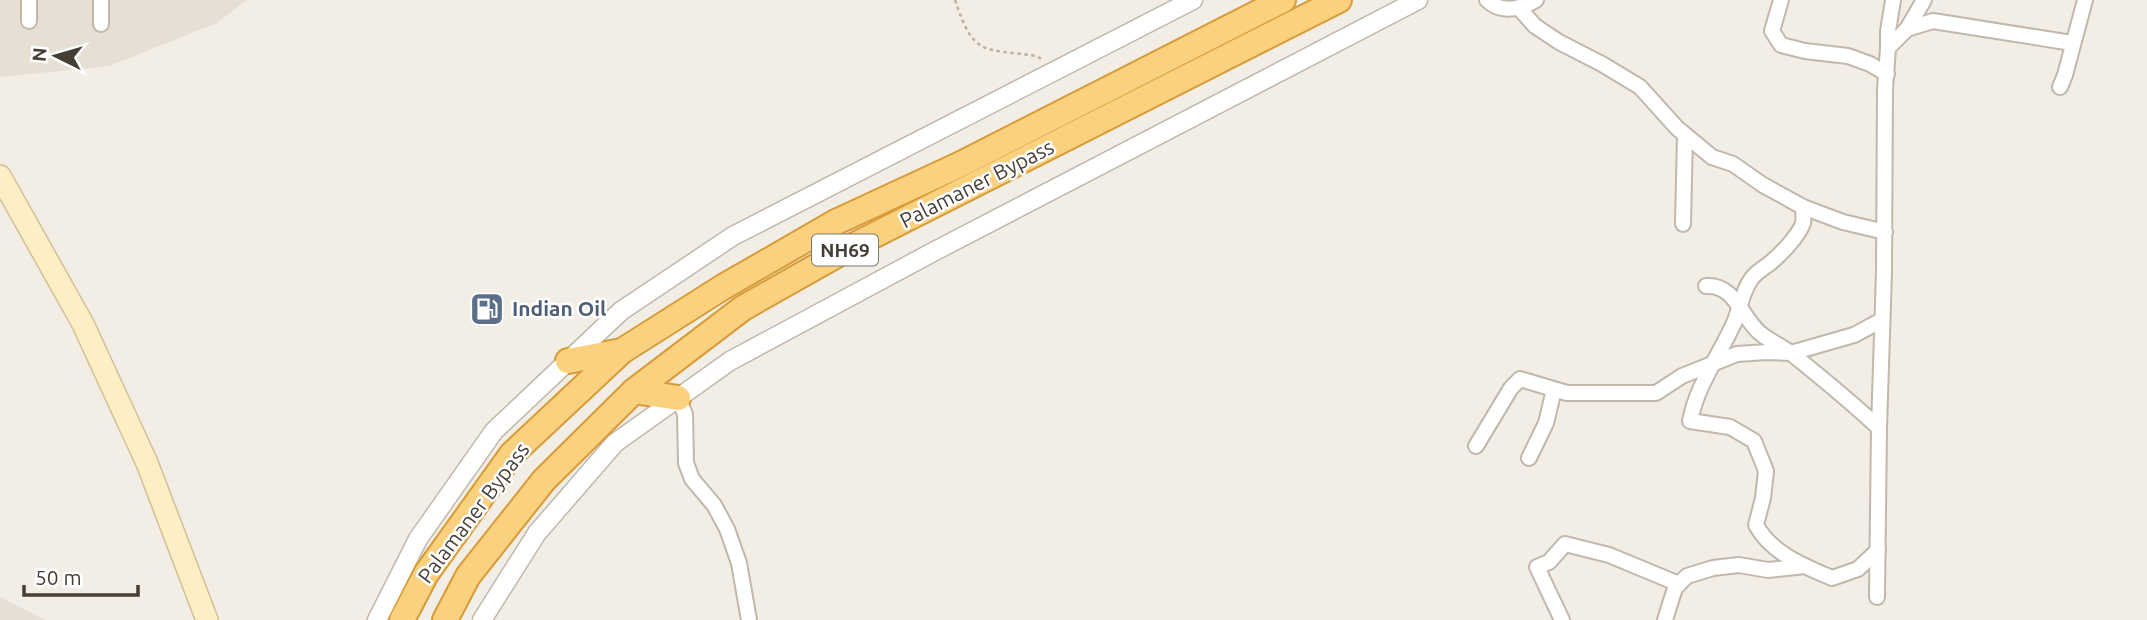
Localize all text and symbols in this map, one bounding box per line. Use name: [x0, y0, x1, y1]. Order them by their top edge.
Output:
north arrow: [21, 21, 91, 91]
text: N: [27, 46, 51, 63]
street label: Palamaner Bypass: [896, 134, 1058, 232]
road number: NH69: [812, 234, 878, 266]
fuel station icon: Indian Oil: [468, 290, 506, 328]
place label: Indian Oil: [512, 296, 606, 320]
street label: Palamaner Bypass: [413, 437, 534, 587]
scale bar: [24, 554, 138, 598]
text: 50 m: [35, 565, 82, 589]

